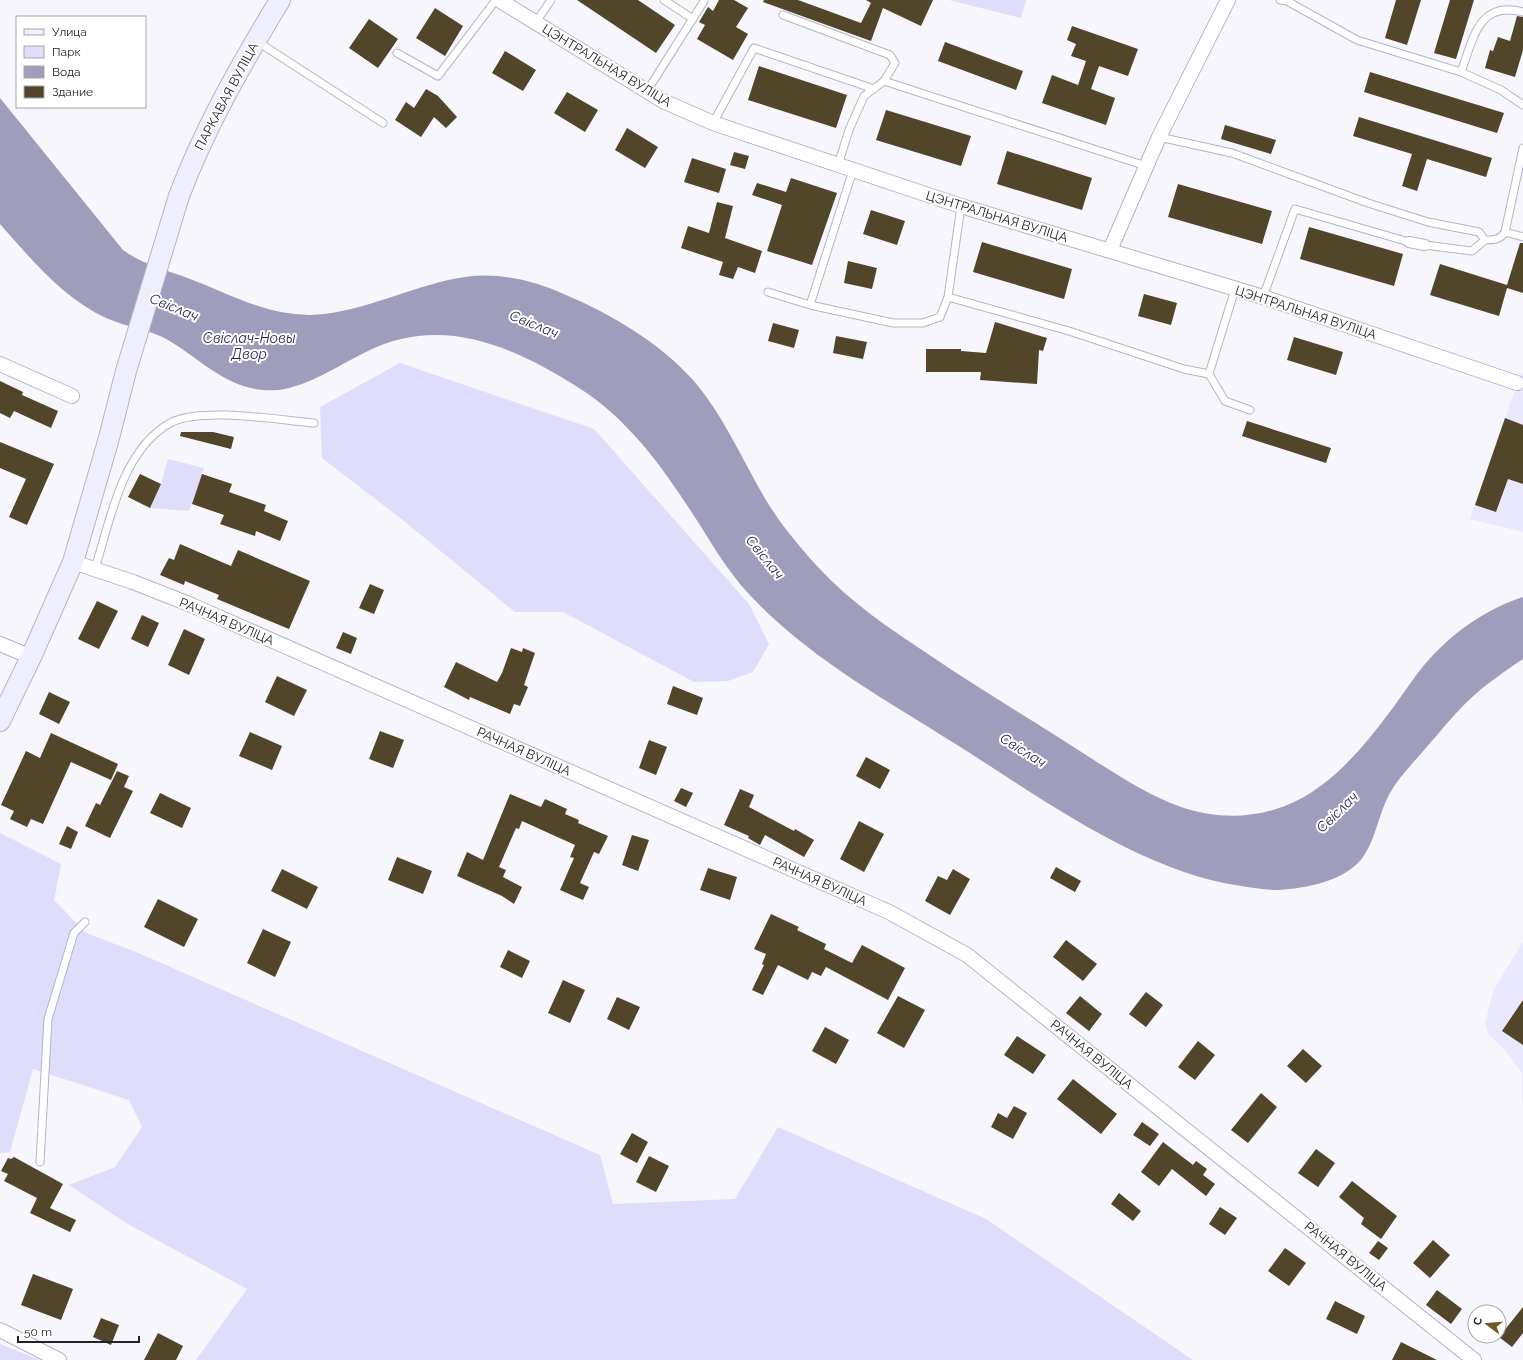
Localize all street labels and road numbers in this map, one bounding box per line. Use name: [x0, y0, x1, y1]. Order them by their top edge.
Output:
street label: ЦЭНТРАЛЬНАЯ ВУЛІЦА: [540, 21, 674, 110]
street label: ПАРКАВАЯ ВУЛІЦА: [192, 40, 261, 153]
street label: ЦЭНТРАЛЬНАЯ ВУЛІЦА: [924, 188, 1070, 245]
street label: ЦЭНТРАЛЬНАЯ ВУЛІЦА: [1233, 283, 1379, 342]
street label: РАЧНАЯ ВУЛІЦА: [177, 595, 277, 648]
street label: РАЧНАЯ ВУЛІЦА: [474, 724, 573, 779]
street label: РАЧНАЯ ВУЛІЦА: [770, 854, 869, 909]
street label: РАЧНАЯ ВУЛІЦА: [1048, 1017, 1136, 1092]
street label: РАЧНАЯ ВУЛІЦА: [1302, 1219, 1390, 1294]

